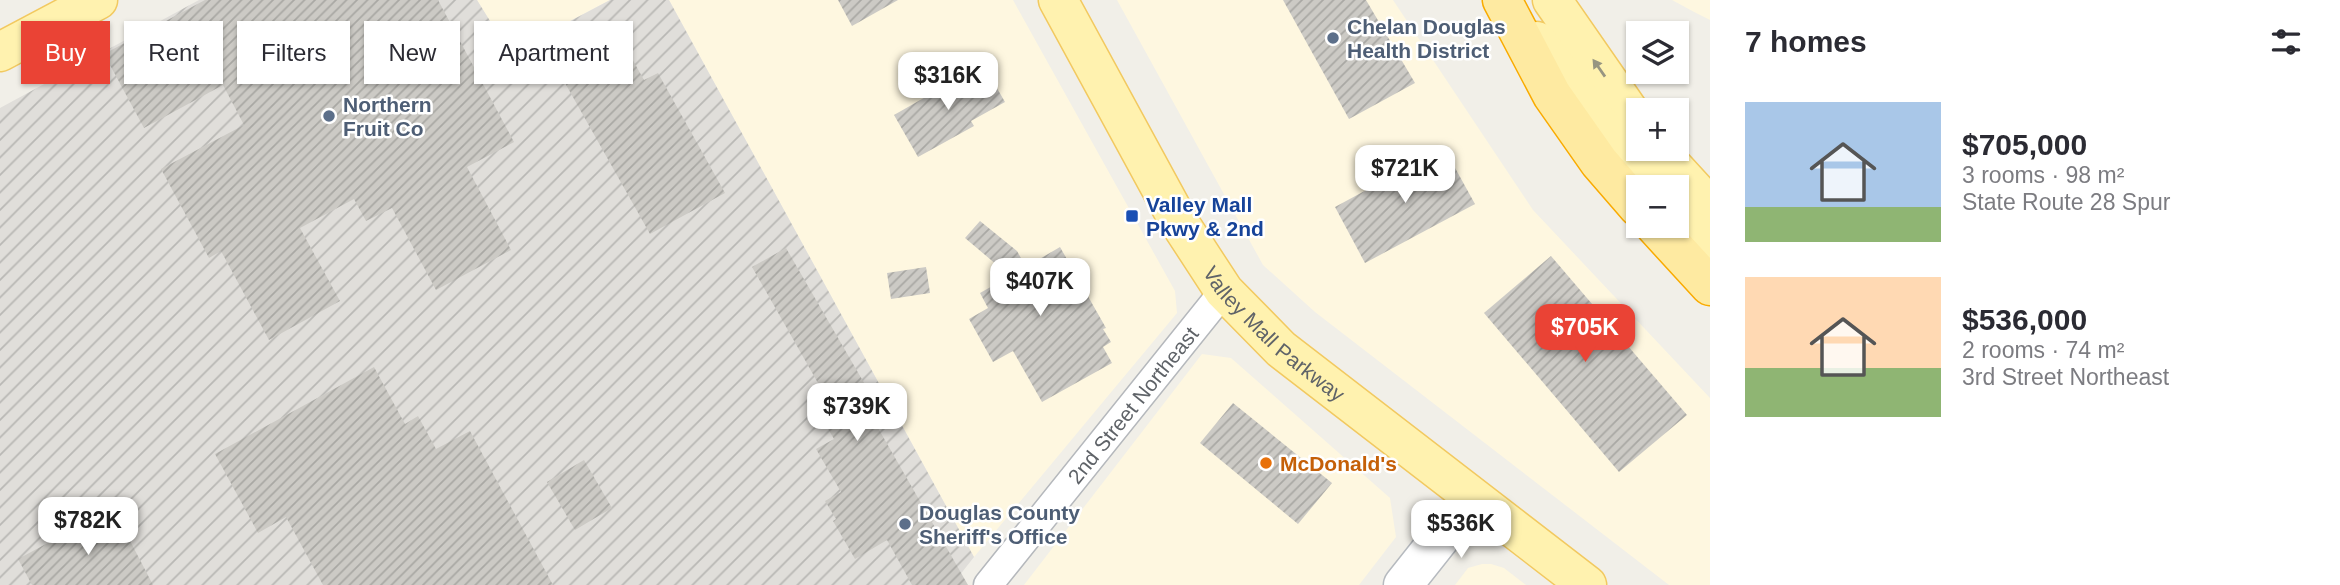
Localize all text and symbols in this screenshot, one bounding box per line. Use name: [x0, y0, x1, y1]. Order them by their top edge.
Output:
place label: Chelan Douglas Health District: [1347, 15, 1506, 62]
chip: Buy: [21, 21, 110, 84]
chip: Rent: [124, 21, 223, 84]
chip: Filters: [237, 21, 350, 84]
chip: New: [364, 21, 460, 84]
chip: Apartment: [474, 21, 633, 84]
map controls: [1626, 21, 1689, 238]
button: layers: [1626, 21, 1689, 84]
icon: filters: [2267, 23, 2305, 61]
text: 7 homes: [1745, 25, 1867, 58]
marker: Chelan Douglas Health District: [1325, 30, 1341, 46]
pin: $316K: [899, 52, 997, 112]
one-way arrow: [1592, 59, 1606, 77]
text: $316K: [914, 62, 982, 88]
place label: Northern Fruit Co: [343, 93, 432, 140]
button: +: [1626, 98, 1689, 161]
marker: Northern Fruit Co: [321, 108, 337, 124]
text: $705,000: [1962, 128, 2087, 161]
icon: home: [1801, 130, 1885, 214]
pin: $721K: [1356, 146, 1454, 205]
text: $721K: [1371, 155, 1439, 181]
text: 3 rooms · 98 m²: [1962, 162, 2124, 188]
button: −: [1626, 175, 1689, 238]
text: State Route 28 Spur: [1962, 189, 2170, 215]
place label: Valley Mall Pkwy & 2nd: [1146, 193, 1264, 240]
marker: Valley Mall Pkwy & 2nd: [1124, 208, 1140, 224]
pin: $407K: [991, 258, 1089, 318]
street label: Valley Mall Parkway: [1199, 262, 1350, 406]
text: $407K: [1006, 268, 1074, 294]
text: $536,000: [1962, 303, 2087, 336]
pin: $705K: [1536, 304, 1634, 364]
icon: home: [1801, 305, 1885, 389]
text: $705K: [1551, 314, 1619, 340]
street label: 2nd Street Northeast: [1063, 322, 1202, 488]
text: 2 rooms · 74 m²: [1962, 337, 2124, 363]
text: 3rd Street Northeast: [1962, 364, 2169, 390]
pin: $739K: [808, 384, 906, 443]
text: $739K: [823, 393, 891, 419]
place label: McDonald's: [1280, 452, 1397, 475]
marker: McDonald's: [1258, 455, 1274, 471]
pin: $782K: [39, 498, 137, 557]
pin: $536K: [1412, 500, 1510, 560]
place label: Douglas County Sheriff's Office: [919, 501, 1080, 548]
text: $782K: [54, 507, 122, 533]
text: $536K: [1427, 510, 1495, 536]
marker: Douglas County Sheriff's Office: [897, 516, 913, 532]

